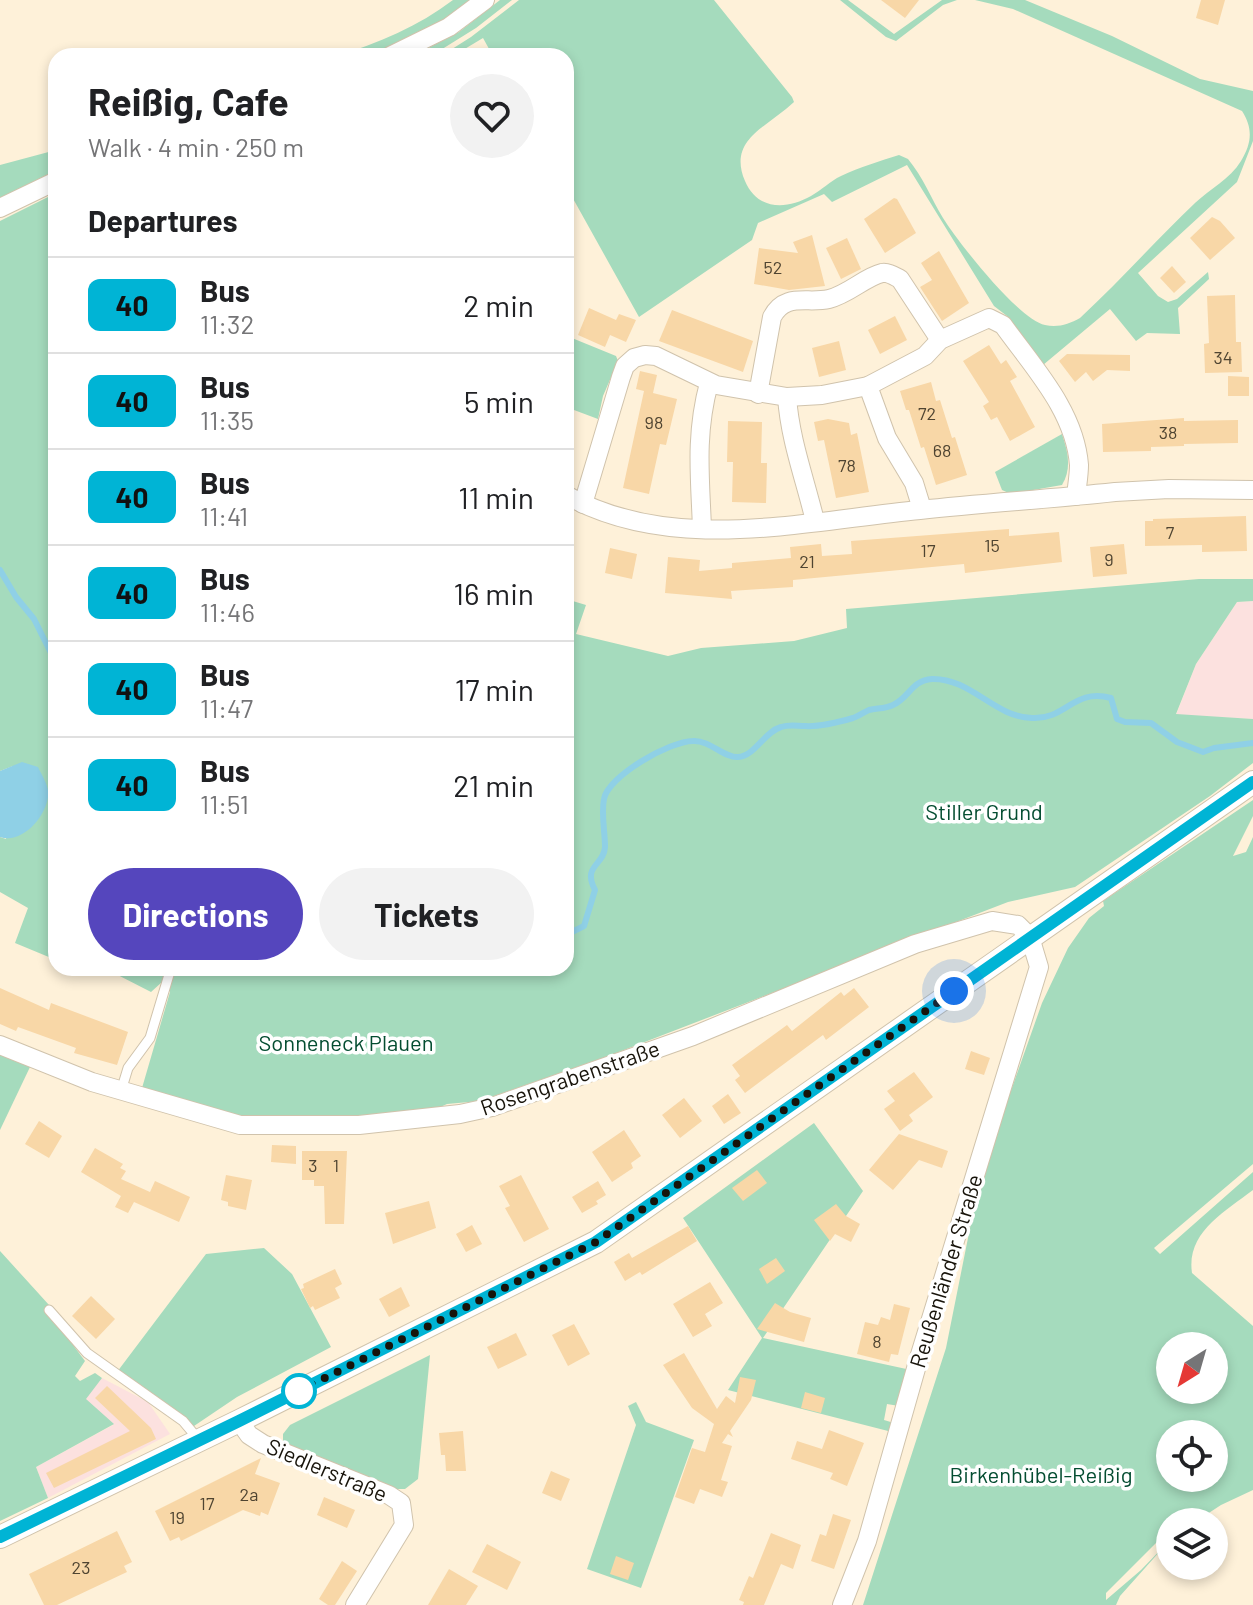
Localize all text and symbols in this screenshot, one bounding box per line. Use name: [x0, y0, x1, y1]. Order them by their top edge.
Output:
button: heart: [450, 74, 534, 158]
text: Reißig, Cafe: [88, 78, 289, 124]
text: Walk · 4 min · 250 m: [88, 131, 304, 162]
text: Departures: [88, 202, 238, 238]
house number: 52: [764, 256, 782, 278]
text: Bus: [200, 272, 250, 308]
text: 2 min: [463, 287, 534, 323]
text: 40: [116, 288, 148, 322]
text: 11:32: [200, 308, 254, 339]
house number: 34: [1213, 346, 1233, 368]
text: Bus: [200, 368, 250, 404]
text: 5 min: [464, 383, 534, 419]
text: 40: [116, 384, 148, 418]
house number: 72: [918, 402, 936, 424]
text: 11:35: [200, 404, 254, 435]
house number: 98: [645, 411, 663, 433]
house number: 38: [1159, 421, 1177, 443]
house number: 68: [933, 439, 951, 461]
house number: 78: [838, 454, 856, 476]
text: Bus: [200, 464, 250, 500]
text: 11 min: [458, 479, 534, 515]
text: 40: [116, 480, 148, 514]
text: 11:41: [200, 500, 248, 531]
house number: 7: [1166, 521, 1175, 543]
house number: 15: [984, 534, 1000, 556]
house number: 17: [921, 539, 936, 561]
house number: 9: [1104, 548, 1114, 570]
house number: 21: [799, 550, 815, 572]
text: Bus: [200, 560, 250, 596]
text: 16 min: [453, 575, 534, 611]
text: 40: [116, 576, 148, 610]
text: 11:46: [200, 596, 255, 627]
text: Bus: [200, 656, 250, 692]
text: 17 min: [455, 671, 534, 707]
text: 40: [116, 672, 148, 706]
text: 11:47: [200, 692, 253, 723]
text: Bus: [200, 752, 250, 788]
text: 21 min: [453, 767, 534, 803]
text: 40: [116, 768, 148, 802]
text: 11:51: [200, 788, 249, 819]
park label: Stiller Grund: [925, 798, 1043, 824]
button: Directions: [88, 868, 303, 960]
button: Tickets: [319, 868, 534, 960]
your location: [934, 971, 974, 1011]
park label: Sonneneck Plauen: [258, 1029, 434, 1055]
street label: Rosengrabenstraße: [477, 1034, 663, 1120]
house number: 3: [308, 1154, 318, 1176]
house number: 1: [333, 1154, 339, 1176]
street label: Reußenländer Straße: [903, 1171, 987, 1371]
house number: 8: [872, 1330, 882, 1352]
north arrow: [1156, 1332, 1228, 1404]
map controls: [1156, 1332, 1228, 1580]
unlabelled marker: [282, 1374, 316, 1408]
button: locate: [1156, 1420, 1228, 1492]
street label: Siedlerstraße: [263, 1432, 392, 1506]
park label: Birkenhübel-Reißig: [950, 1461, 1132, 1487]
house number: 2a: [240, 1483, 258, 1505]
house number: 17: [200, 1492, 215, 1514]
house number: 19: [169, 1506, 185, 1528]
button: layers: [1156, 1508, 1228, 1580]
house number: 23: [72, 1556, 90, 1578]

